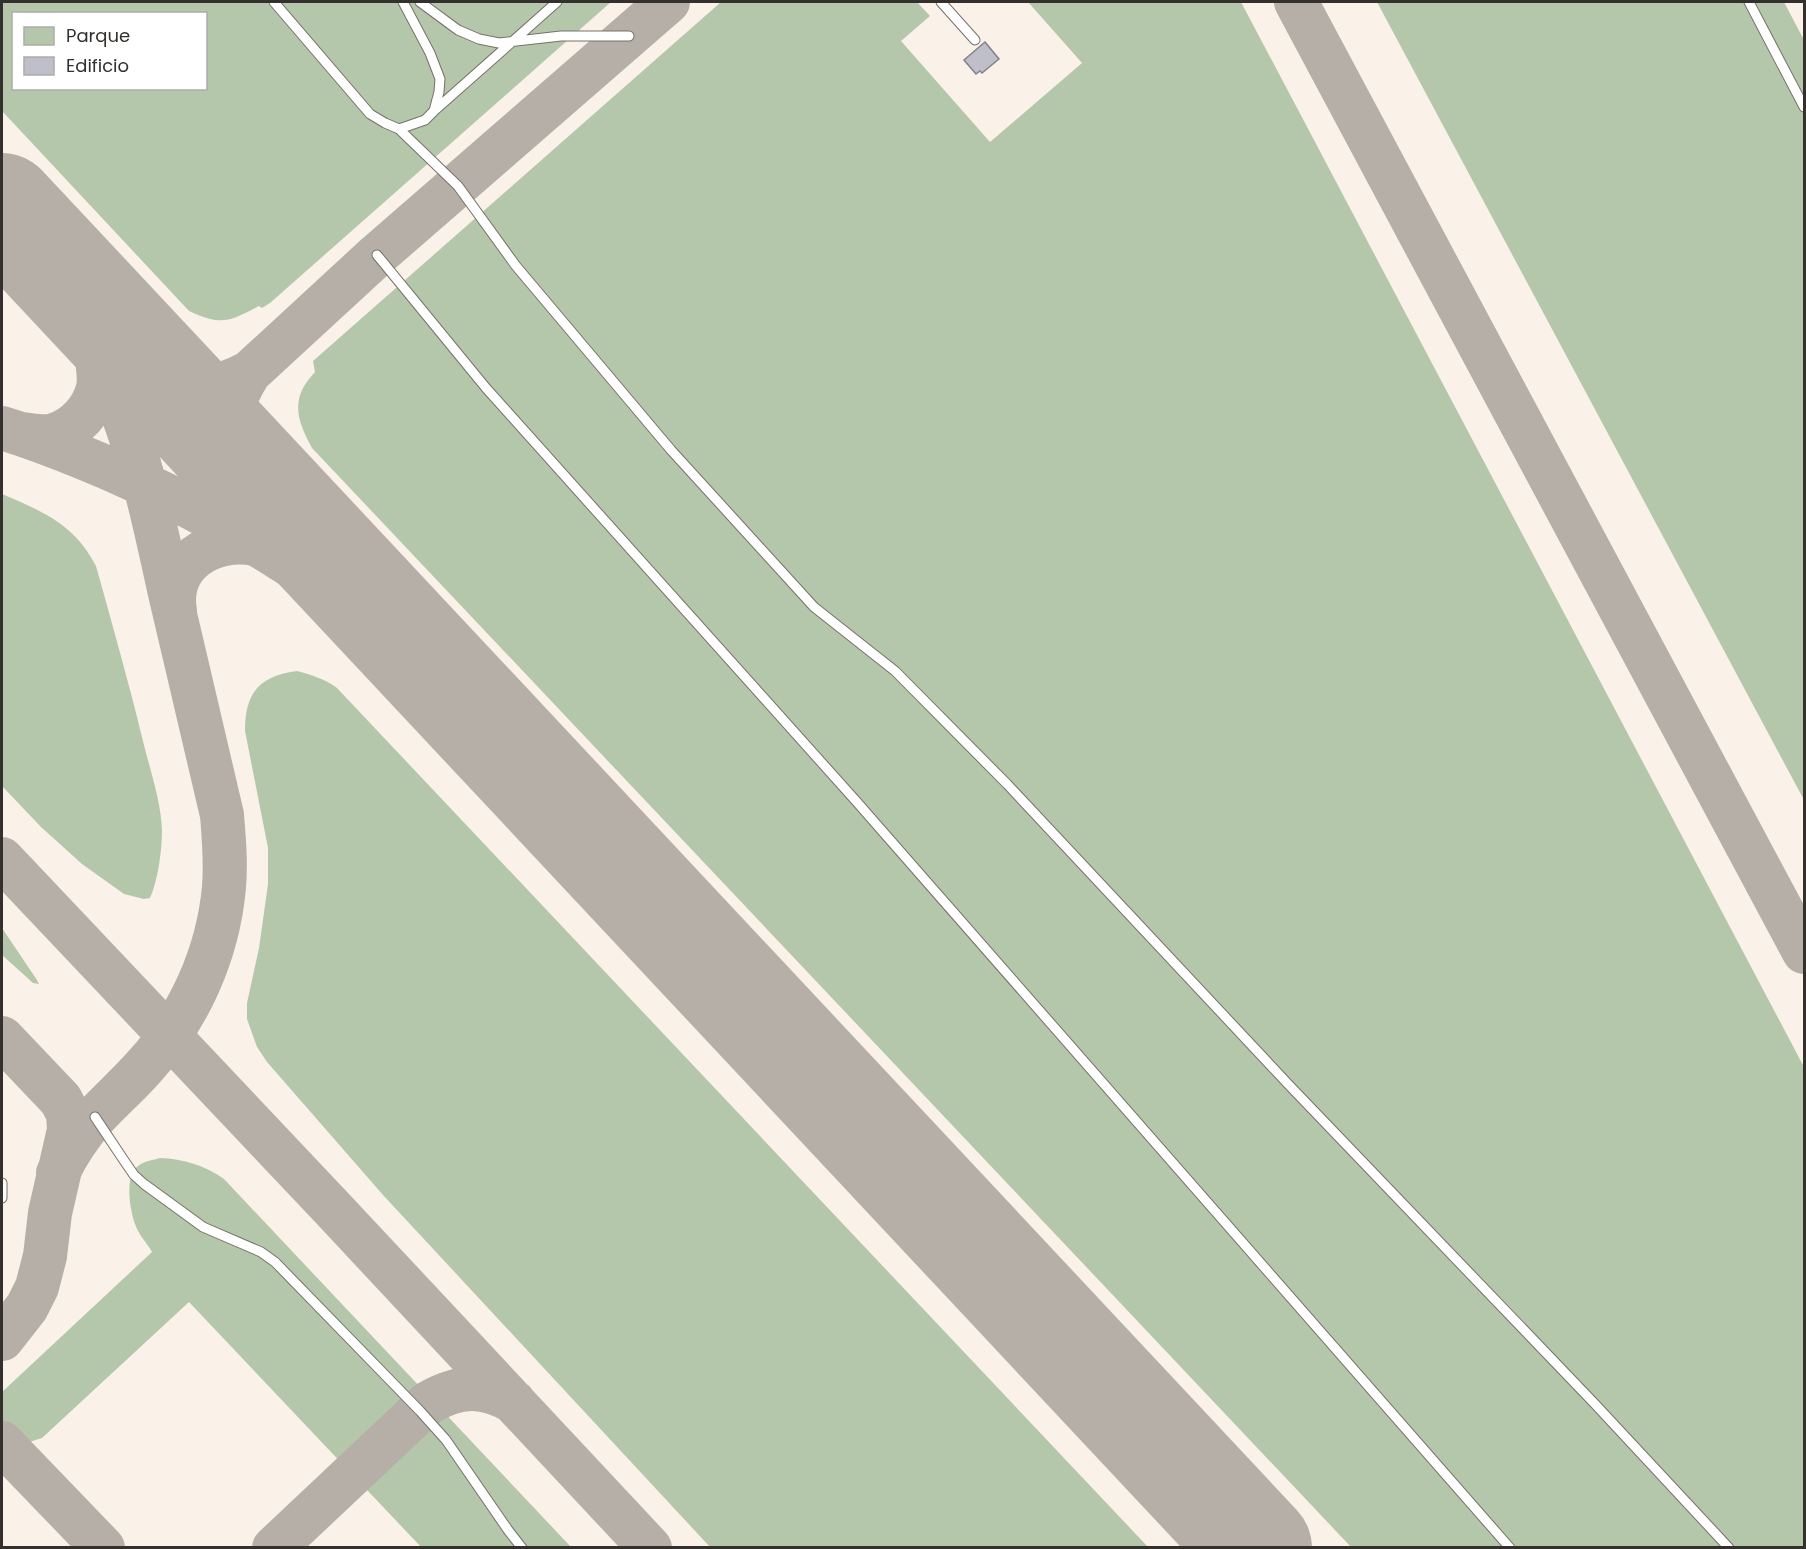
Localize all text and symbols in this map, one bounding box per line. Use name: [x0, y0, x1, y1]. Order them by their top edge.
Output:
legend: [12, 12, 207, 90]
text: Parque: [66, 23, 130, 48]
text: Edificio: [66, 53, 129, 78]

